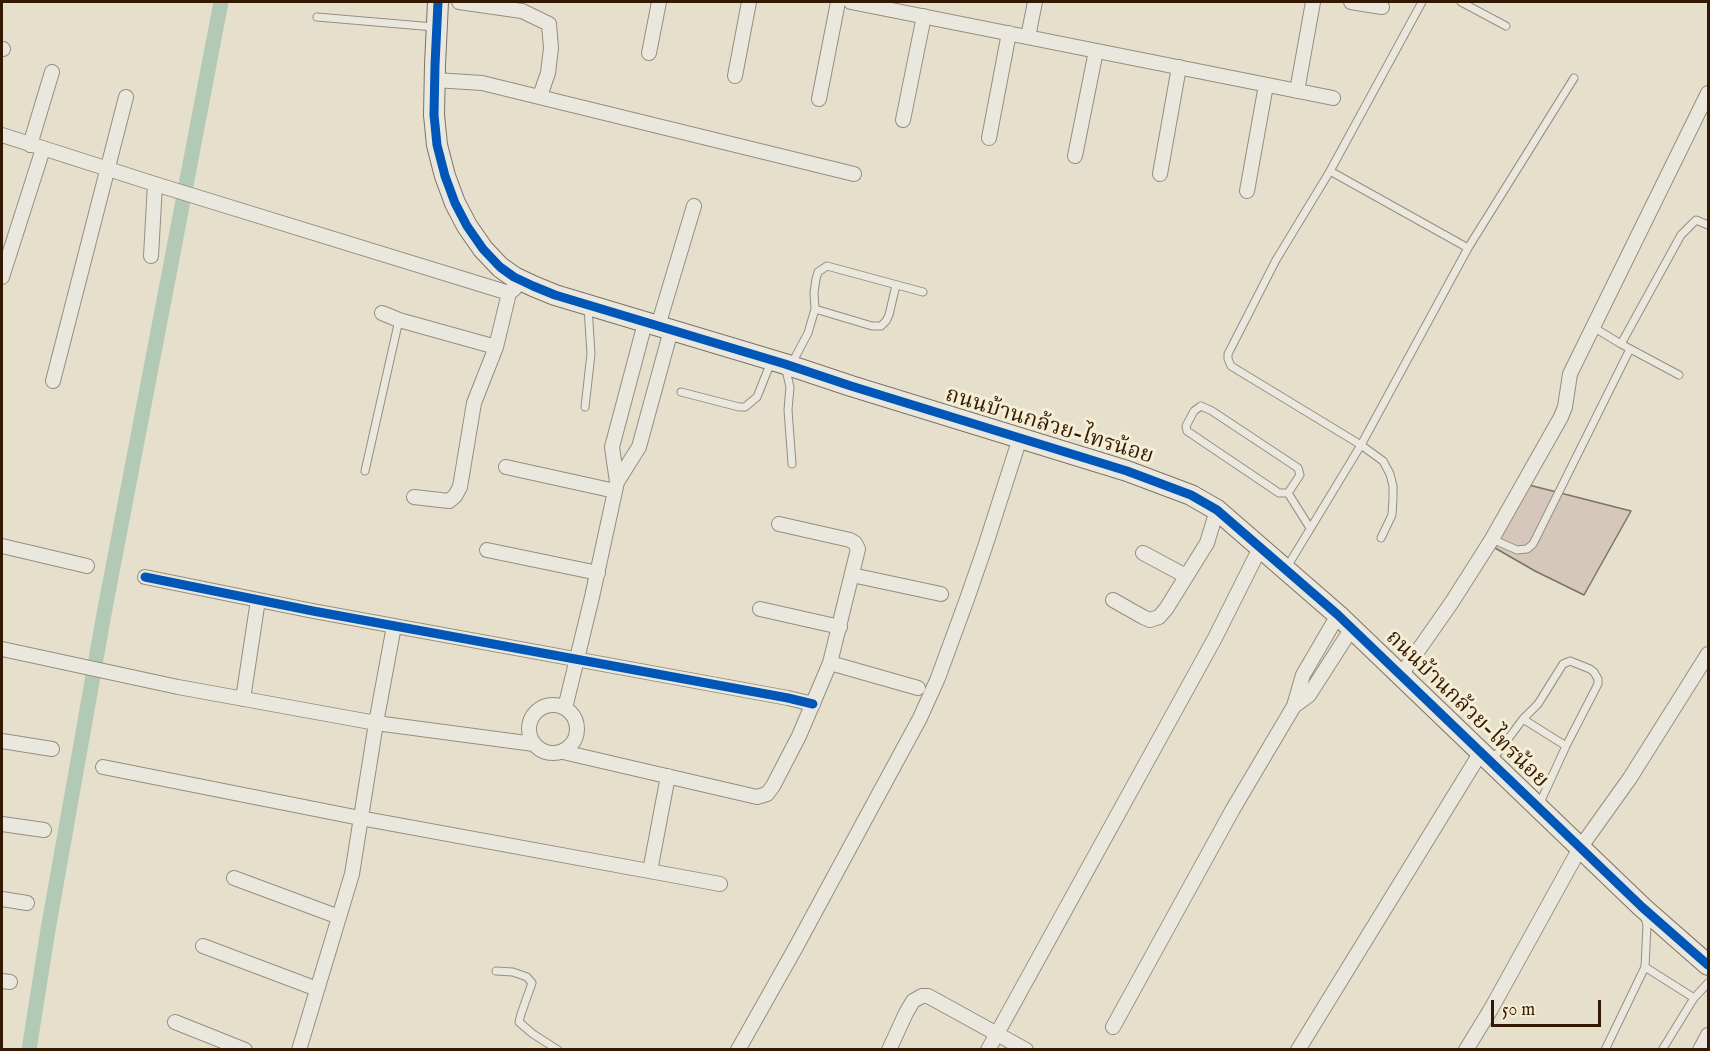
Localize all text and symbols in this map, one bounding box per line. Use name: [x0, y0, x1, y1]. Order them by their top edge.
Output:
street label: ถนนบ้านกล้วย-ไทรน้อย: [942, 383, 1156, 471]
street label: ถนนบ้านกล้วย-ไทรน้อย: [1379, 625, 1553, 795]
scale bar: [1494, 988, 1604, 1026]
text: 50 m: [1502, 999, 1535, 1022]

